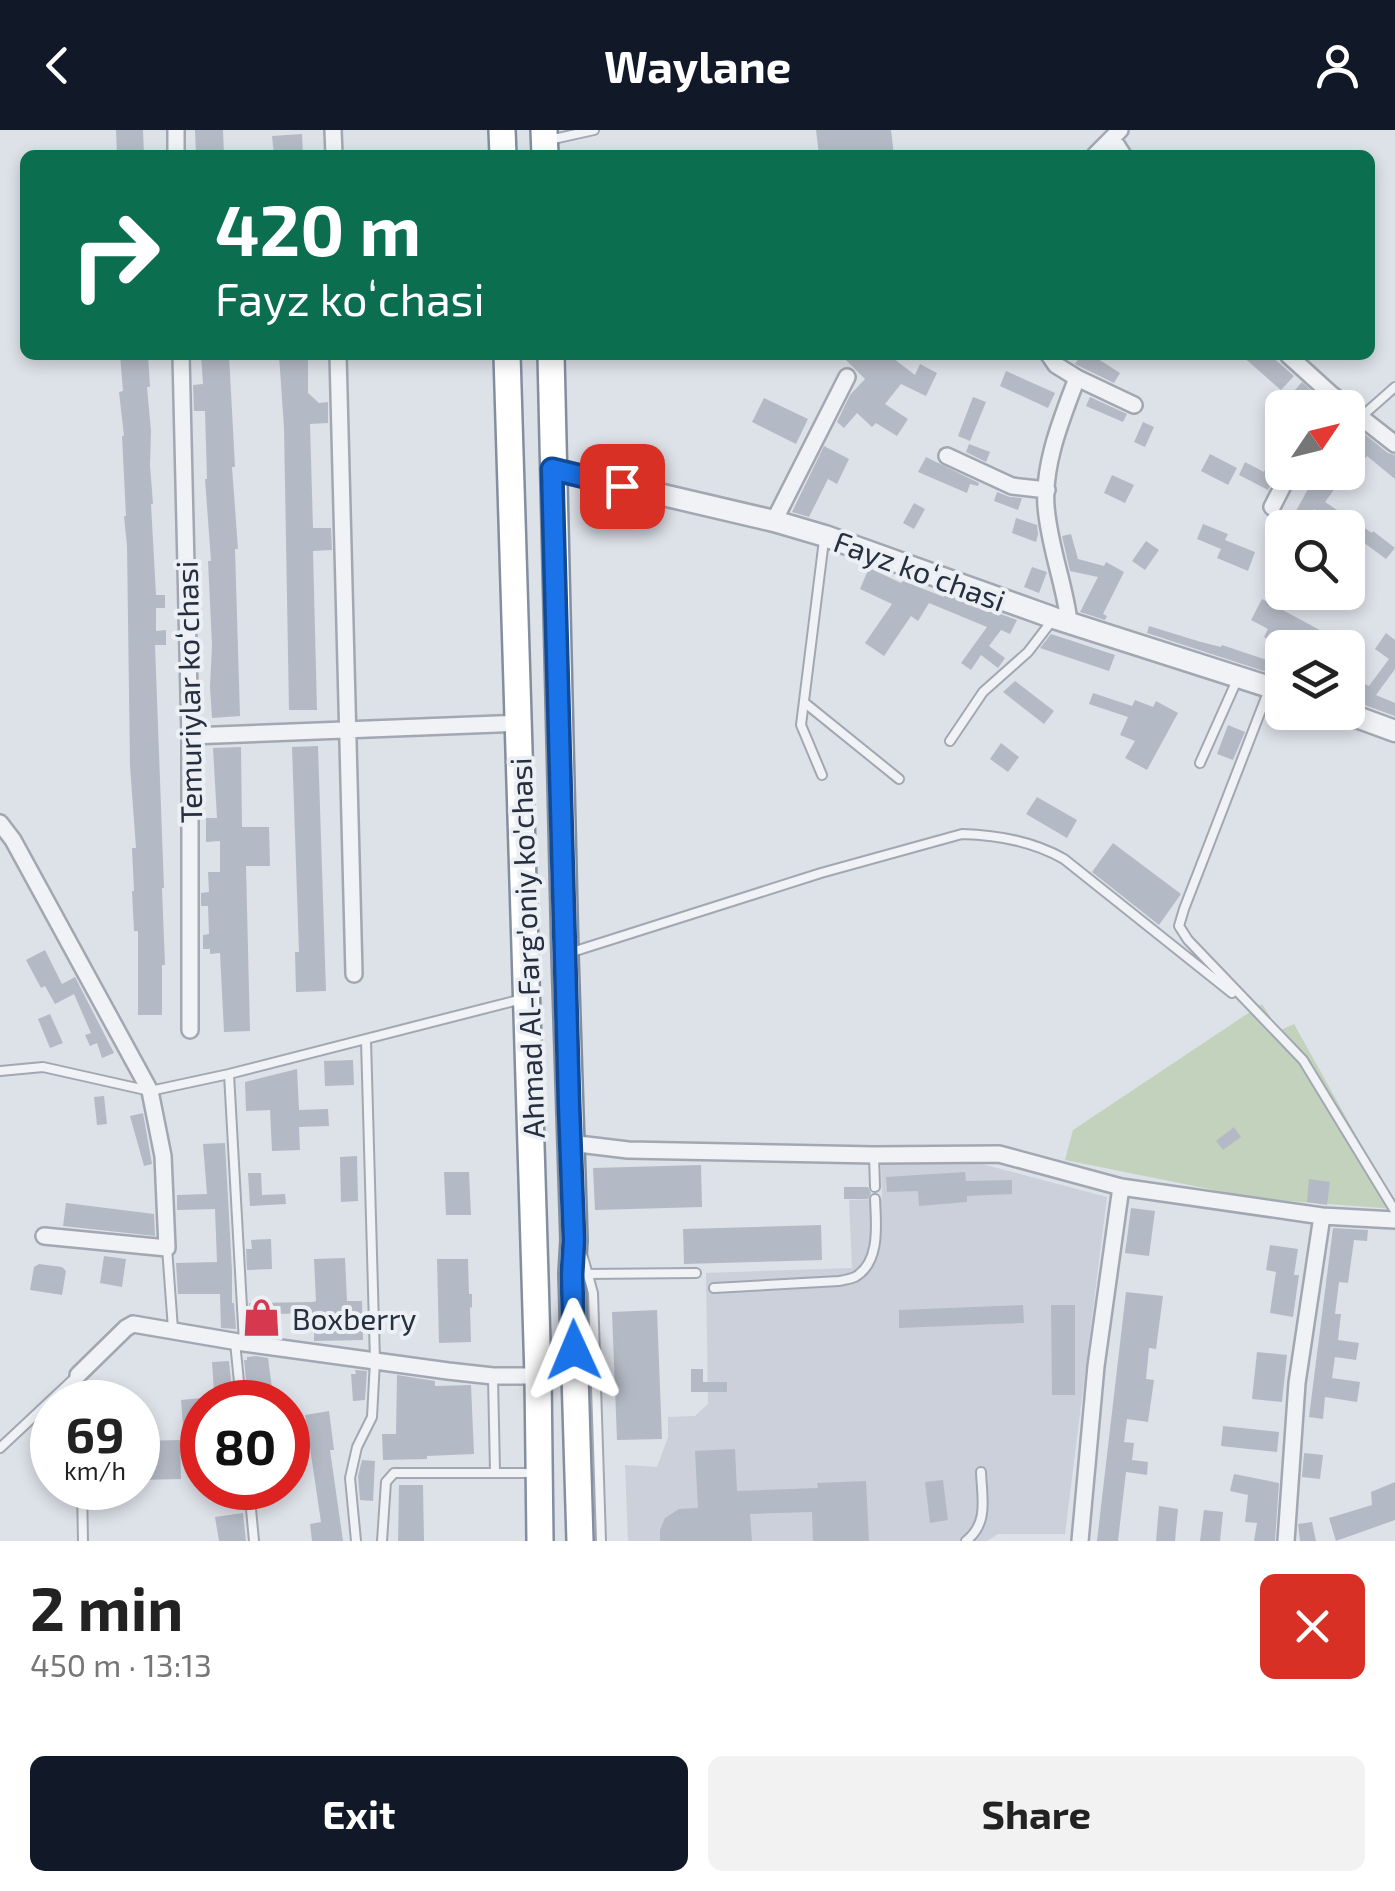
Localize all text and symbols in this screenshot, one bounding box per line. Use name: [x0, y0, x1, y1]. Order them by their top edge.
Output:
icon: back: [30, 38, 85, 93]
text: Waylane: [604, 38, 791, 92]
icon: person: [1310, 38, 1365, 93]
text: 420 m: [215, 186, 421, 270]
icon: right: [50, 190, 180, 320]
text: Fayz koʻchasi: [215, 271, 485, 325]
north arrow: [1265, 390, 1365, 490]
map controls: [1265, 390, 1365, 730]
pin: [580, 444, 665, 529]
icon: arrive: [595, 459, 650, 514]
button: search: [1265, 510, 1365, 610]
street label: Fayz koʻchasi: [829, 522, 1011, 618]
street label: Temuriylar koʻchasi: [168, 561, 208, 823]
button: layers: [1265, 630, 1365, 730]
street label: Ahmad Al-Farg'oniy ko'chasi: [501, 757, 551, 1139]
shop icon: Boxberry: [241, 1297, 283, 1339]
position arrow: [522, 1298, 626, 1402]
place label: Boxberry: [292, 1300, 416, 1336]
speed limit sign: 80: [180, 1380, 310, 1510]
text: 69: [65, 1403, 124, 1463]
text: km/h: [64, 1455, 126, 1485]
text: 2 min: [30, 1571, 183, 1643]
button: close: [1260, 1574, 1365, 1679]
text: 450 m · 13:13: [30, 1645, 212, 1683]
button: Exit: [30, 1756, 688, 1871]
button: Share: [708, 1756, 1365, 1871]

